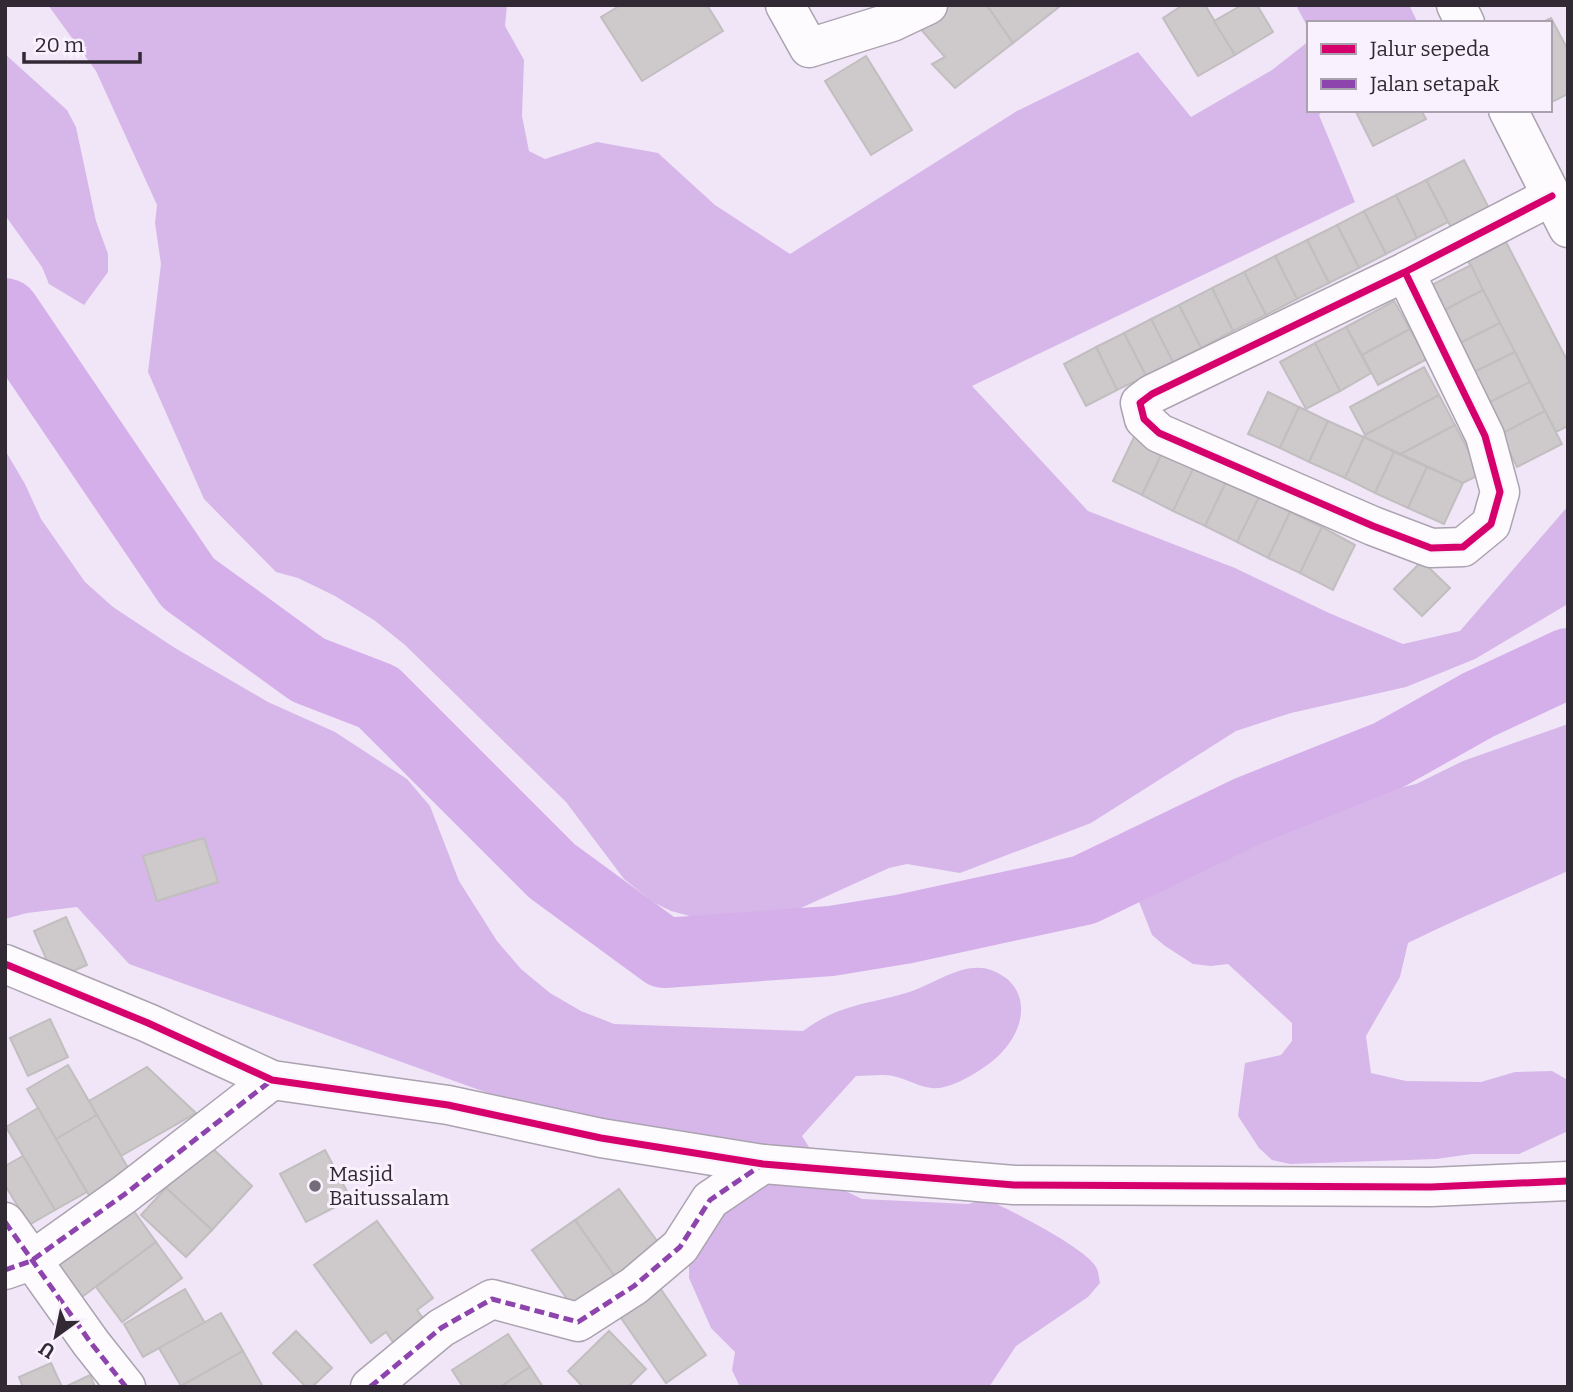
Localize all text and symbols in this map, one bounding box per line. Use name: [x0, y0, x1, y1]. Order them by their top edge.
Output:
scale bar: [24, 21, 140, 65]
legend: [1307, 21, 1552, 112]
text: 20 m: [35, 32, 84, 58]
text: Jalur sepeda: [1369, 36, 1490, 62]
text: Jalan setapak: [1369, 71, 1499, 97]
place label: Masjid Baitussalam: [329, 1161, 449, 1211]
marker: Masjid Baitussalam: [307, 1178, 323, 1194]
north arrow: [21, 1301, 91, 1371]
text: U: [35, 1336, 59, 1363]

